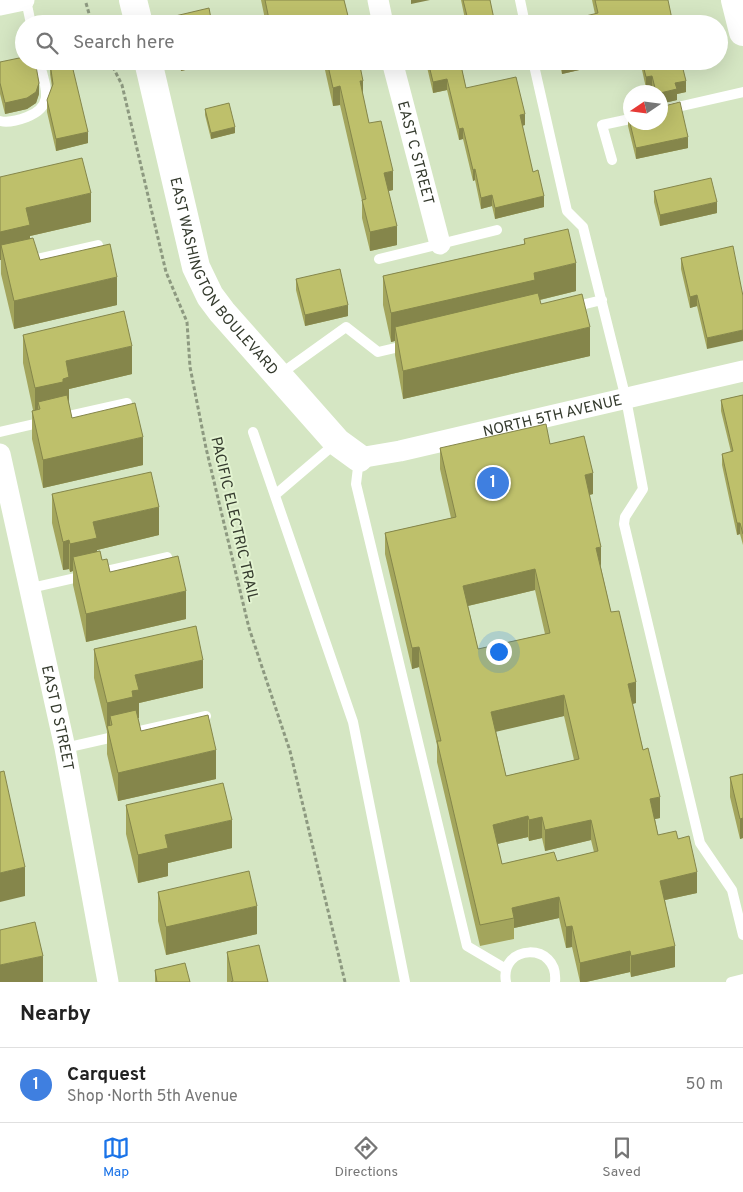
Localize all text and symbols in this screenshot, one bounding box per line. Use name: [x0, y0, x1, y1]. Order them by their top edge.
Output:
search box: [15, 15, 728, 70]
icon: search: [33, 29, 61, 57]
text: Search here: [73, 31, 175, 55]
north arrow: [623, 85, 668, 130]
street label: EAST C STREET: [392, 99, 437, 207]
street label: EAST WASHINGTON BOULEVARD: [164, 175, 282, 380]
street label: NORTH 5TH AVENUE: [481, 392, 624, 442]
street label: PACIFIC ELECTRIC TRAIL: [205, 435, 262, 604]
pin: 1: [477, 464, 509, 502]
your location: [486, 639, 512, 665]
street label: EAST D STREET: [36, 664, 77, 772]
text: Nearby: [20, 1001, 91, 1028]
text: Carquest: [67, 1063, 146, 1087]
text: 1: [33, 1075, 39, 1095]
text: 50 m: [686, 1075, 723, 1095]
text: Shop · North 5th Avenue: [67, 1087, 238, 1107]
tab: Map: [102, 1134, 130, 1181]
tab: Directions: [334, 1134, 398, 1181]
tab: Saved: [602, 1134, 641, 1181]

